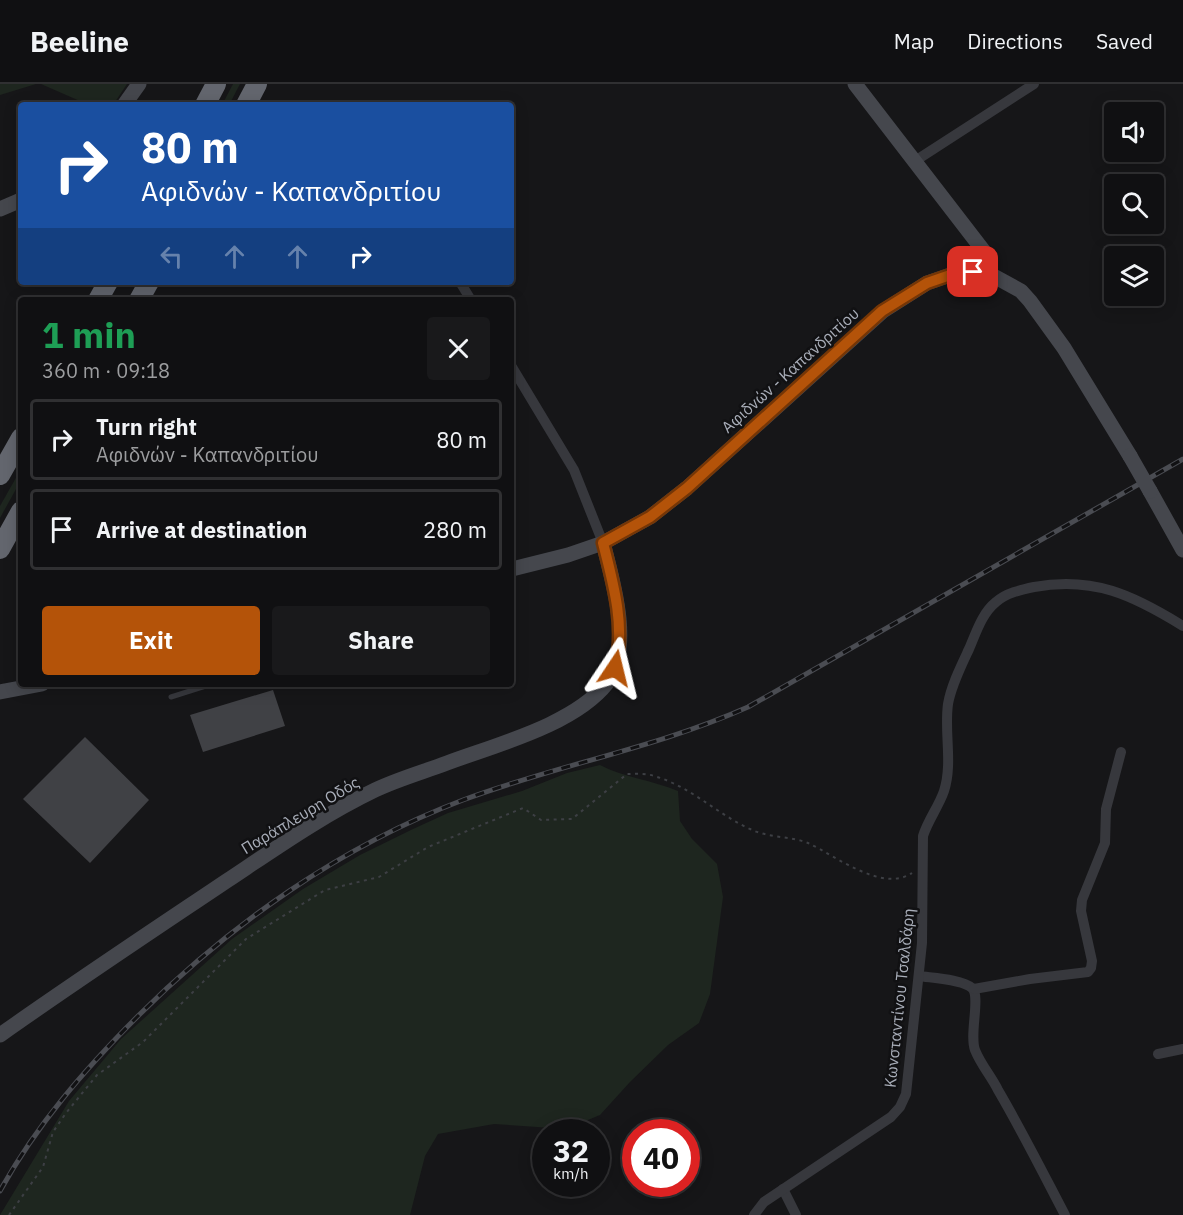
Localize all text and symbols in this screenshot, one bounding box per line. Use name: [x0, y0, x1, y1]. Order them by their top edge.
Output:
text: Beeline: [30, 23, 129, 60]
text: Map: [894, 27, 934, 55]
text: Directions: [967, 27, 1063, 55]
text: Saved: [1096, 27, 1153, 55]
map controls: [1104, 102, 1164, 306]
button: sound: [1104, 102, 1164, 162]
text: 80 m: [141, 120, 239, 175]
icon: right: [42, 126, 120, 204]
text: Αφιδνών - Καπανδριτίου: [141, 173, 442, 208]
button: search: [1104, 174, 1164, 234]
icon: left: [155, 240, 188, 273]
icon: ahead: [218, 240, 251, 273]
icon: ahead: [281, 240, 314, 273]
icon: right: [344, 240, 377, 273]
pin: [947, 246, 998, 297]
button: layers: [1104, 246, 1164, 306]
icon: arrive: [956, 255, 989, 288]
street label: Αφιδνών - Καπανδριτίου: [717, 303, 863, 437]
text: 1 min: [42, 311, 136, 358]
button: close: [427, 317, 490, 380]
text: 360 m · 09:18: [42, 357, 170, 384]
text: Turn right: [96, 412, 197, 441]
icon: right: [45, 423, 78, 456]
text: 80 m: [436, 425, 487, 454]
text: Αφιδνών - Καπανδριτίου: [96, 441, 319, 468]
icon: arrive: [45, 513, 78, 546]
text: Arrive at destination: [96, 515, 307, 544]
text: 280 m: [423, 515, 487, 544]
button: Exit: [42, 606, 260, 675]
button: Share: [272, 606, 490, 675]
position arrow: [583, 636, 647, 700]
street label: Παράπλευρη Οδός: [237, 772, 363, 858]
street label: Κωνσταντίνου Τσαλδάρη: [880, 907, 918, 1089]
speed limit sign: 40: [622, 1119, 700, 1197]
text: 32: [553, 1131, 589, 1170]
text: km/h: [553, 1164, 589, 1183]

